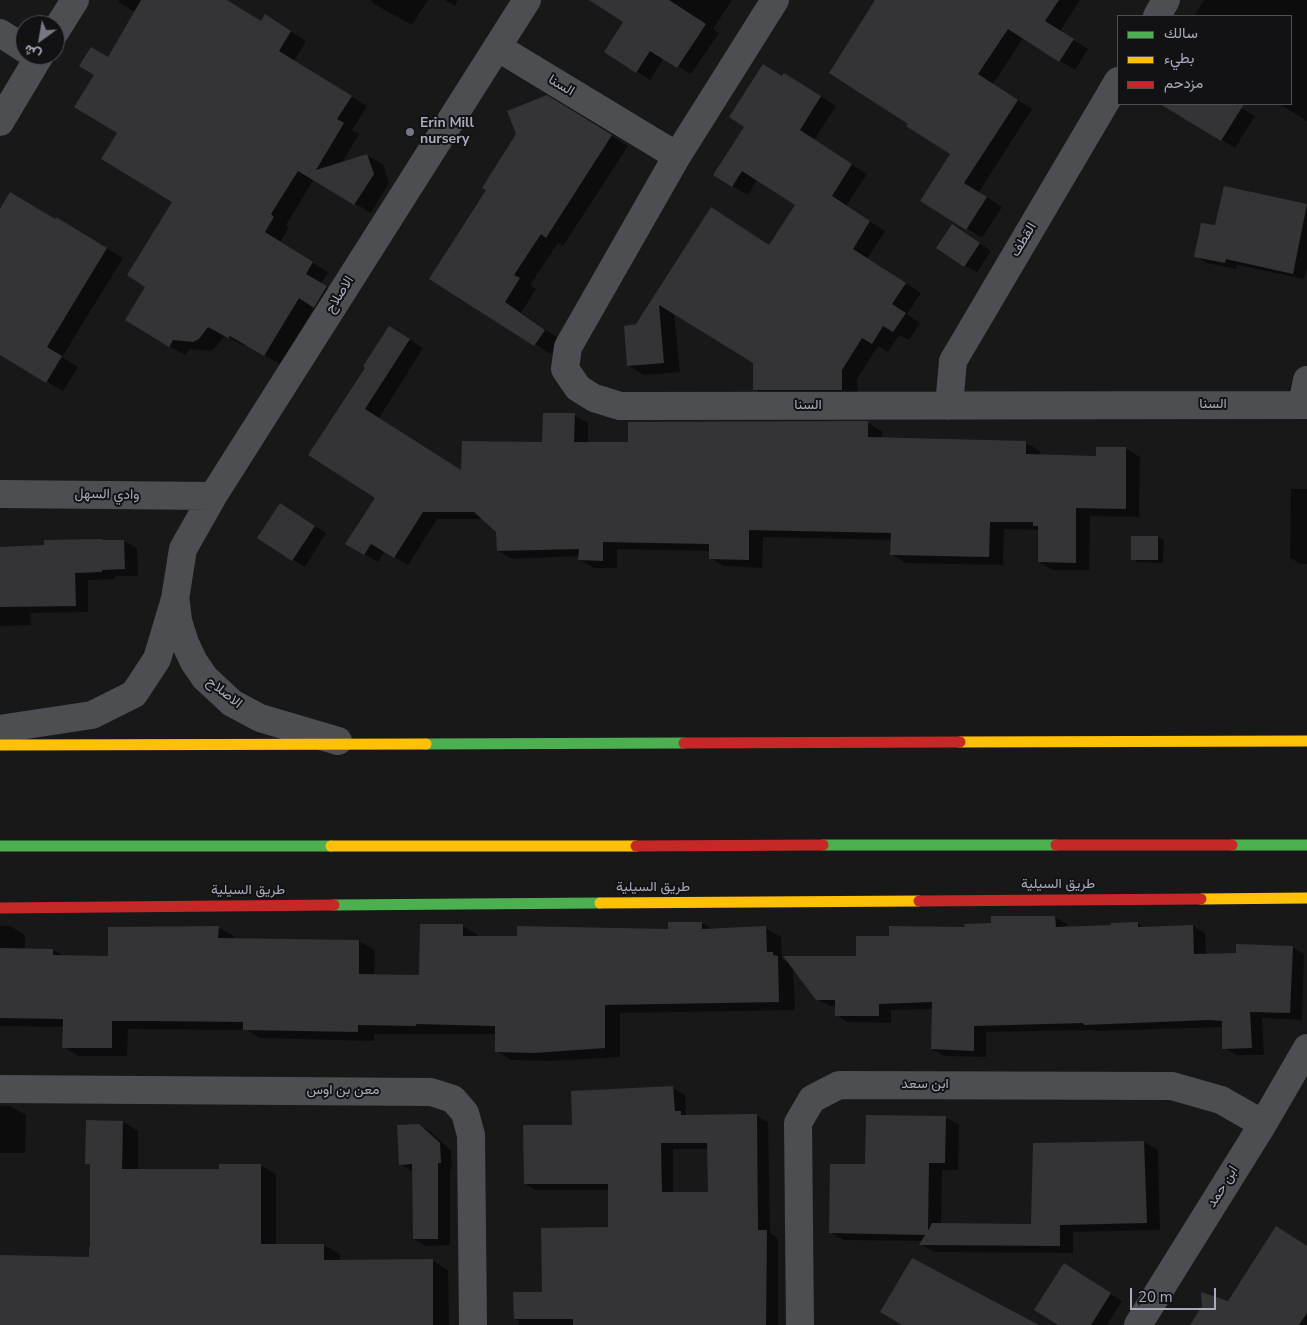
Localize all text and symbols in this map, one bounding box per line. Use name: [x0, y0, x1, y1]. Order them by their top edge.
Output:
north arrow: [15, 15, 65, 65]
legend: [1117, 15, 1292, 105]
text: سالك: [1164, 23, 1198, 43]
text: ش: [20, 40, 44, 65]
text: بطيء: [1164, 48, 1194, 68]
street label: السنا: [545, 72, 577, 100]
text: مزدحم: [1164, 73, 1203, 93]
place label: Erin Mill nursery: [420, 116, 474, 148]
marker: Erin Mill nursery: [404, 126, 416, 138]
street label: القطف: [1007, 220, 1041, 260]
street label: الاصلاح: [322, 273, 358, 317]
street label: السنا: [1199, 397, 1227, 413]
street label: السنا: [794, 398, 822, 414]
street label: وادي السهل: [74, 486, 140, 504]
street label: الاصلاح: [203, 674, 245, 712]
street label: طريق السيلية: [1021, 877, 1095, 893]
street label: طريق السيلية: [616, 880, 690, 896]
street label: طريق السيلية: [211, 883, 285, 899]
street label: ابن سعد: [901, 1077, 949, 1093]
street label: معن بن اوس: [306, 1083, 380, 1099]
street label: ابن حمد: [1204, 1163, 1242, 1211]
scale bar: [1132, 1278, 1218, 1310]
text: 20 m: [1138, 1287, 1173, 1307]

